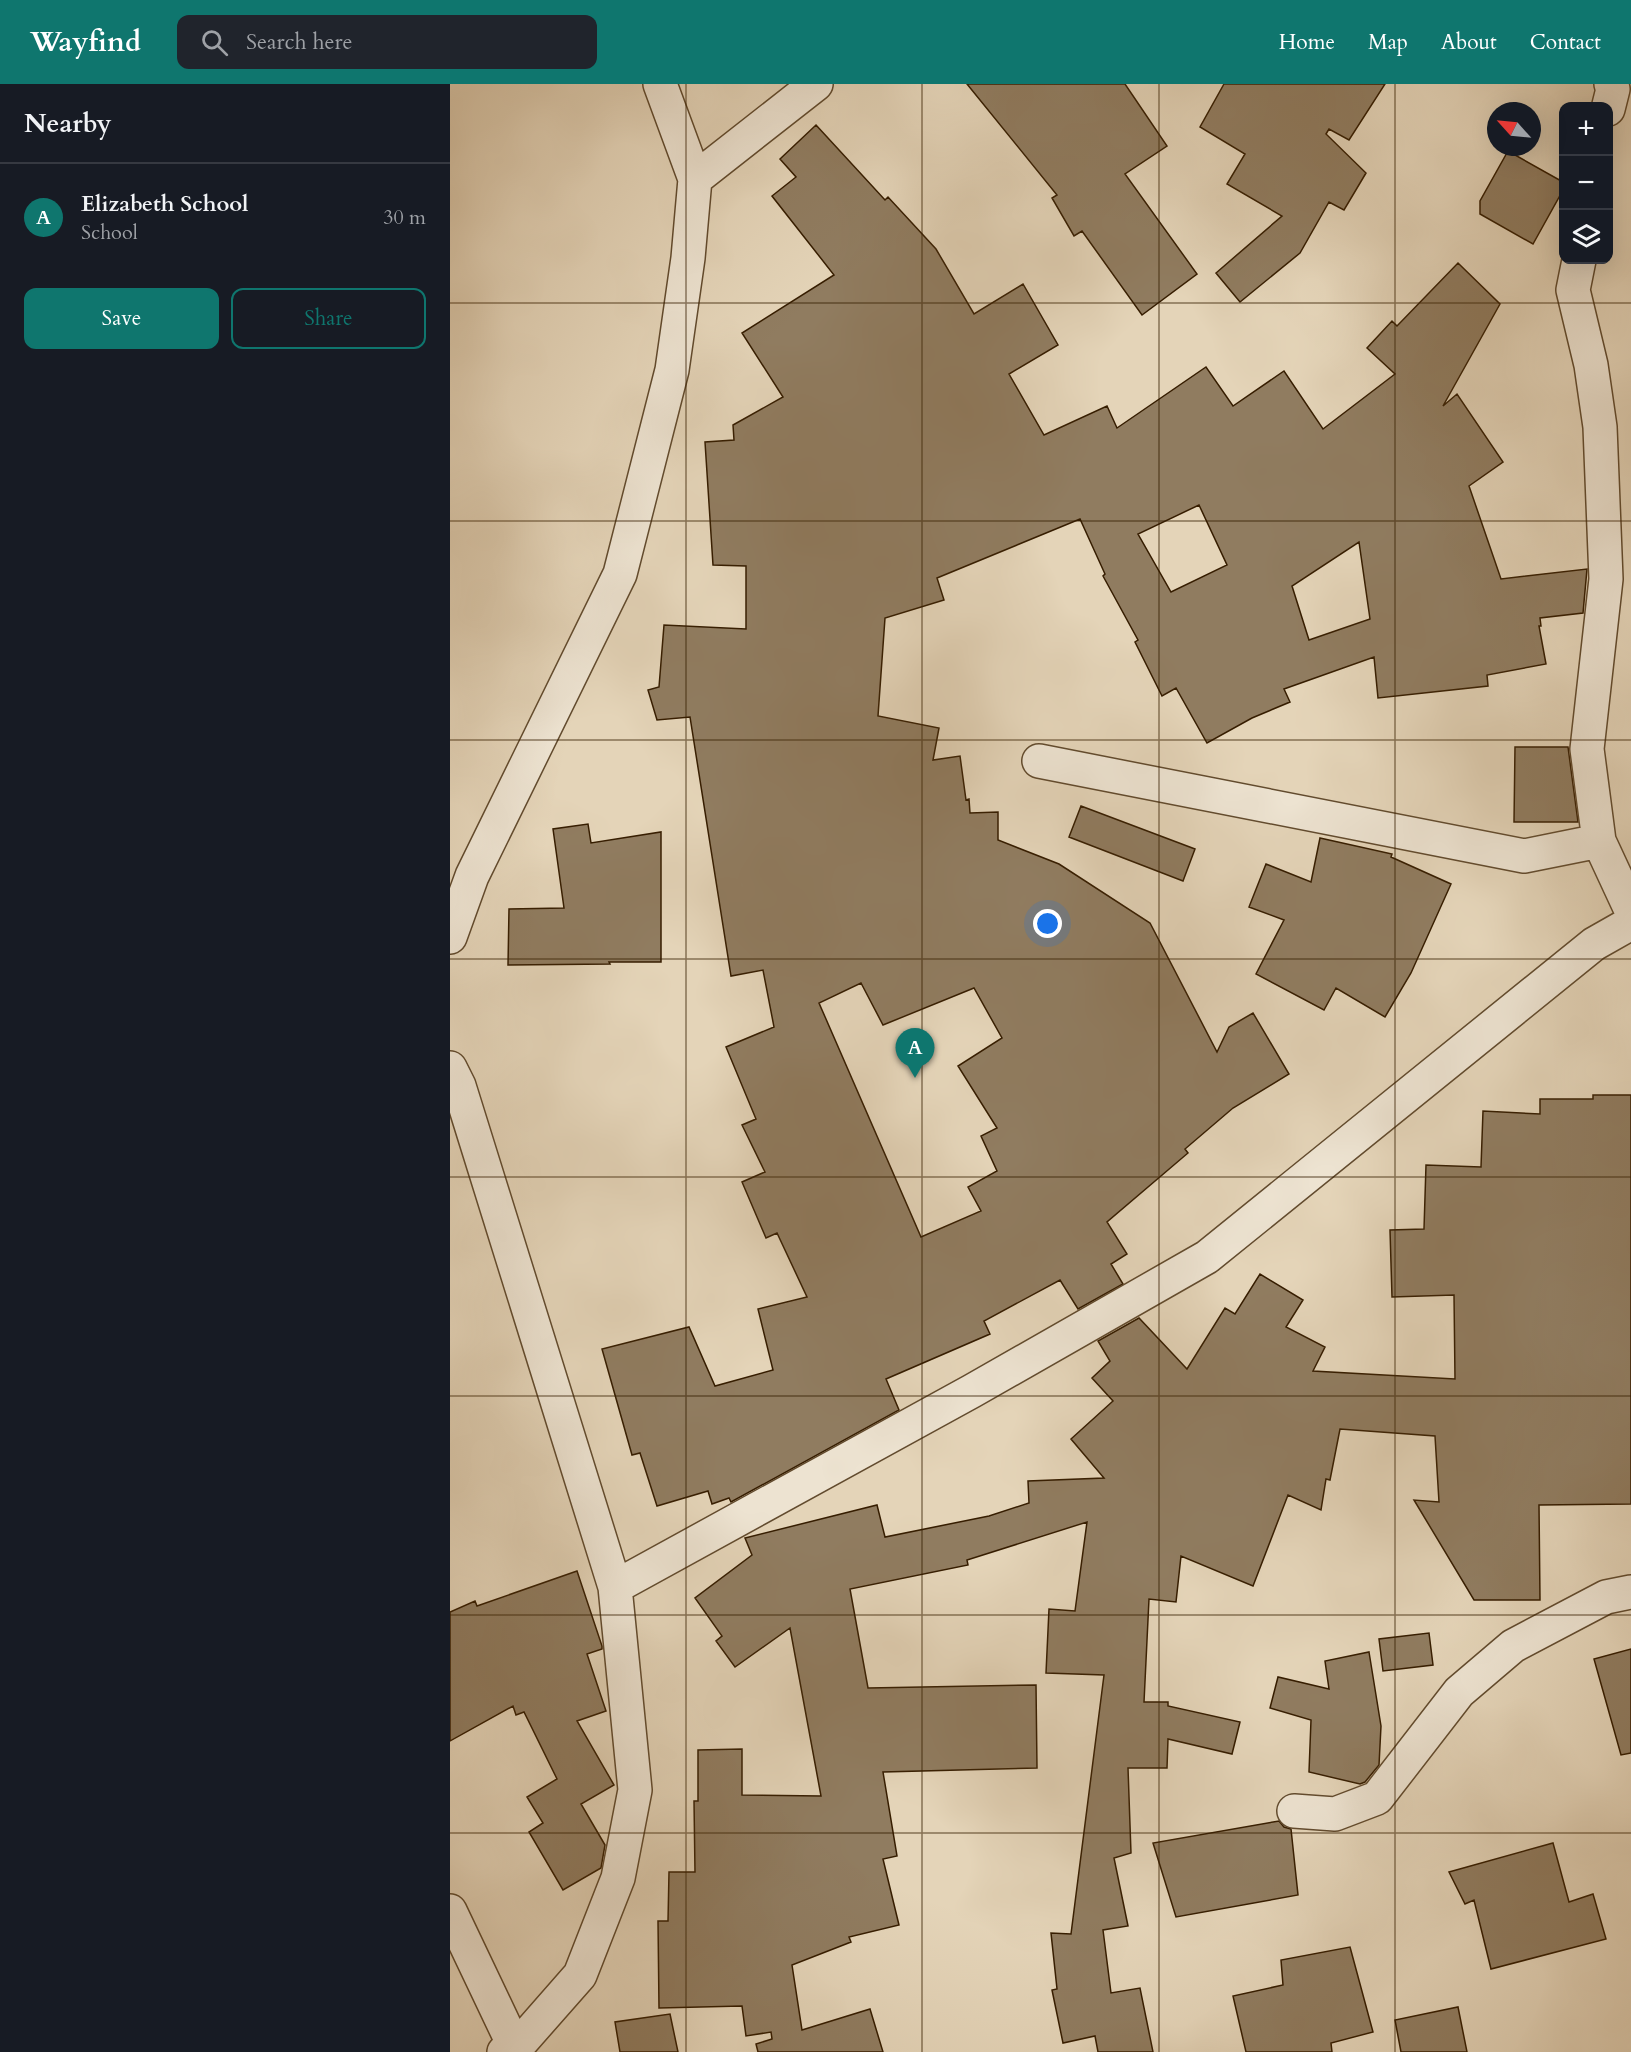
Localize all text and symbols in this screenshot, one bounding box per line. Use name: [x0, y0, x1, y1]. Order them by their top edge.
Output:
search box: [177, 15, 597, 69]
text: Wayfind: [30, 23, 141, 61]
icon: search: [198, 26, 231, 59]
text: Search here: [246, 27, 353, 57]
text: Home: [1279, 28, 1335, 57]
text: Map: [1368, 28, 1408, 57]
text: About: [1441, 28, 1497, 57]
text: Contact: [1530, 28, 1601, 57]
north arrow: [1487, 102, 1541, 156]
map controls: [1559, 102, 1613, 264]
button: +: [1559, 102, 1613, 156]
text: Nearby: [24, 106, 112, 141]
button: −: [1559, 156, 1613, 210]
text: Elizabeth School: [81, 189, 249, 219]
text: A: [36, 204, 51, 231]
text: 30 m: [383, 204, 426, 231]
button: layers: [1559, 210, 1613, 264]
text: School: [81, 219, 138, 246]
button: Save: [24, 288, 219, 349]
button: Share: [231, 288, 426, 349]
your location: [1033, 909, 1062, 938]
pin: A: [896, 1028, 934, 1078]

